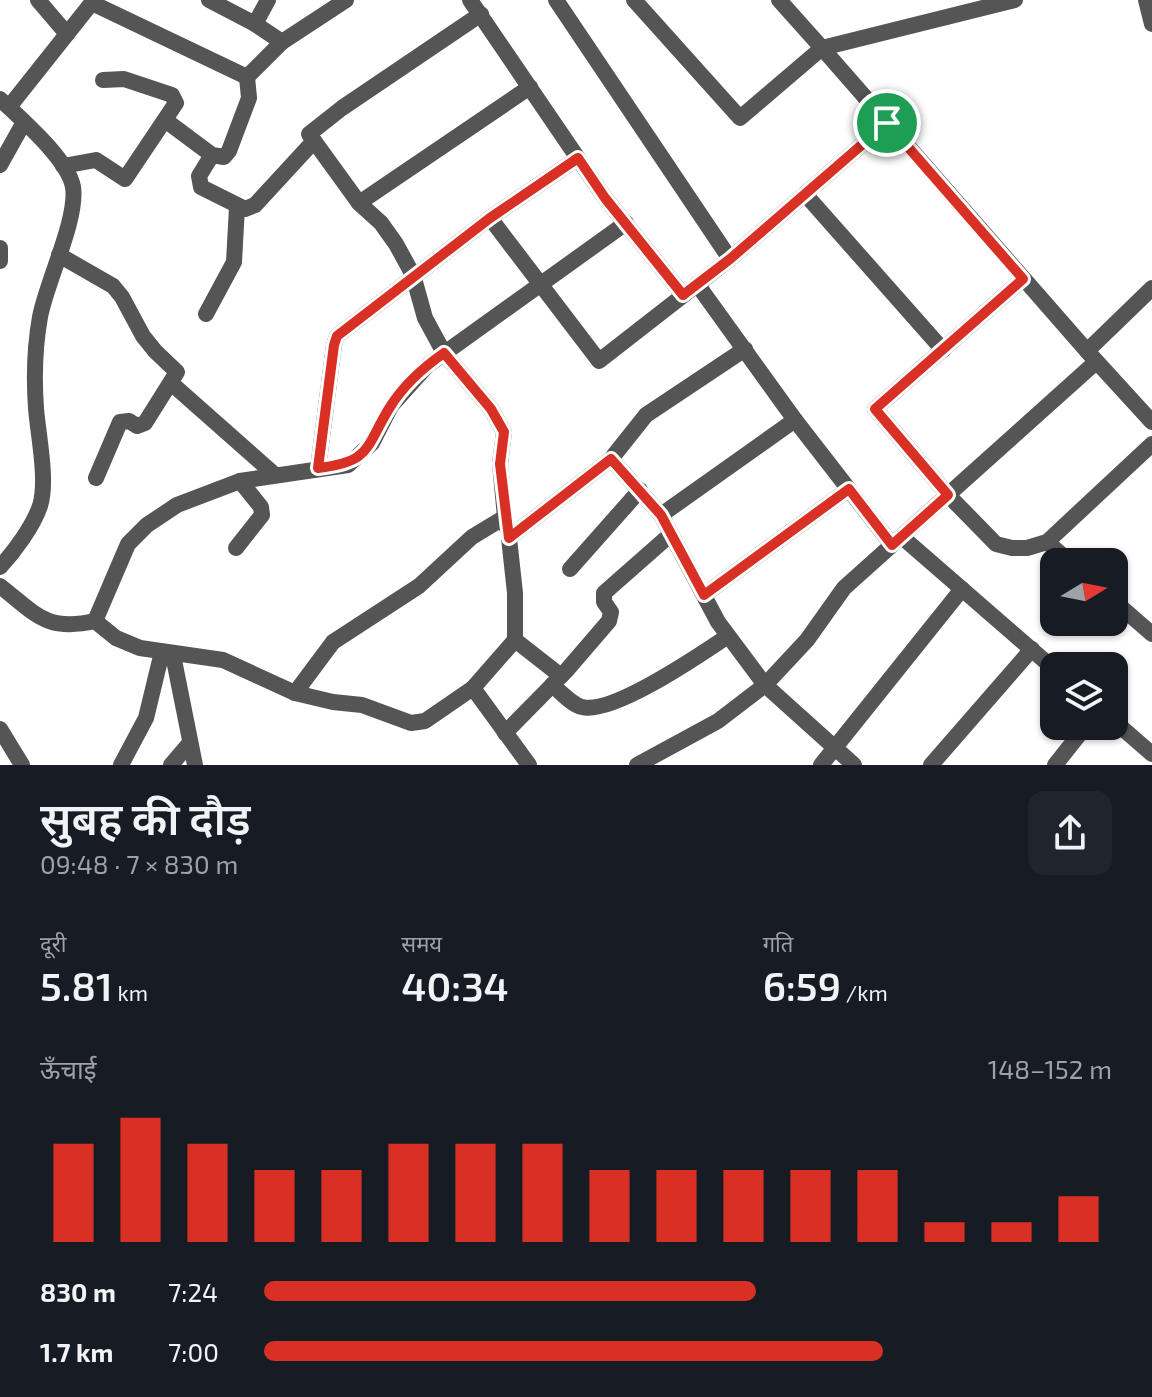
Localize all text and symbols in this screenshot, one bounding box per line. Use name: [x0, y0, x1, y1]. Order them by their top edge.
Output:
pin: [853, 89, 921, 157]
icon: arrive: [865, 101, 909, 145]
north arrow: [1040, 548, 1128, 636]
map controls: [1040, 548, 1128, 740]
button: layers: [1040, 652, 1128, 740]
text: सुबह की दौड़: [40, 791, 250, 844]
button: share: [1028, 791, 1112, 875]
text: 09:48 · 7 × 830 m: [40, 848, 238, 879]
text: दूरी: [40, 930, 66, 956]
text: समय: [401, 930, 442, 956]
text: गति: [763, 930, 793, 956]
text: 5.81: [40, 961, 113, 1009]
text: 40:34: [401, 961, 509, 1009]
text: 6:59: [763, 961, 841, 1009]
text: km: [113, 979, 148, 1005]
text: /km: [841, 979, 888, 1005]
text: ऊँचाई: [40, 1053, 96, 1084]
text: 148–152 m: [988, 1053, 1112, 1084]
text: 830 m: [40, 1276, 116, 1307]
text: 7:24: [168, 1276, 218, 1307]
text: 1.7 km: [40, 1336, 114, 1367]
text: 7:00: [168, 1336, 219, 1367]

